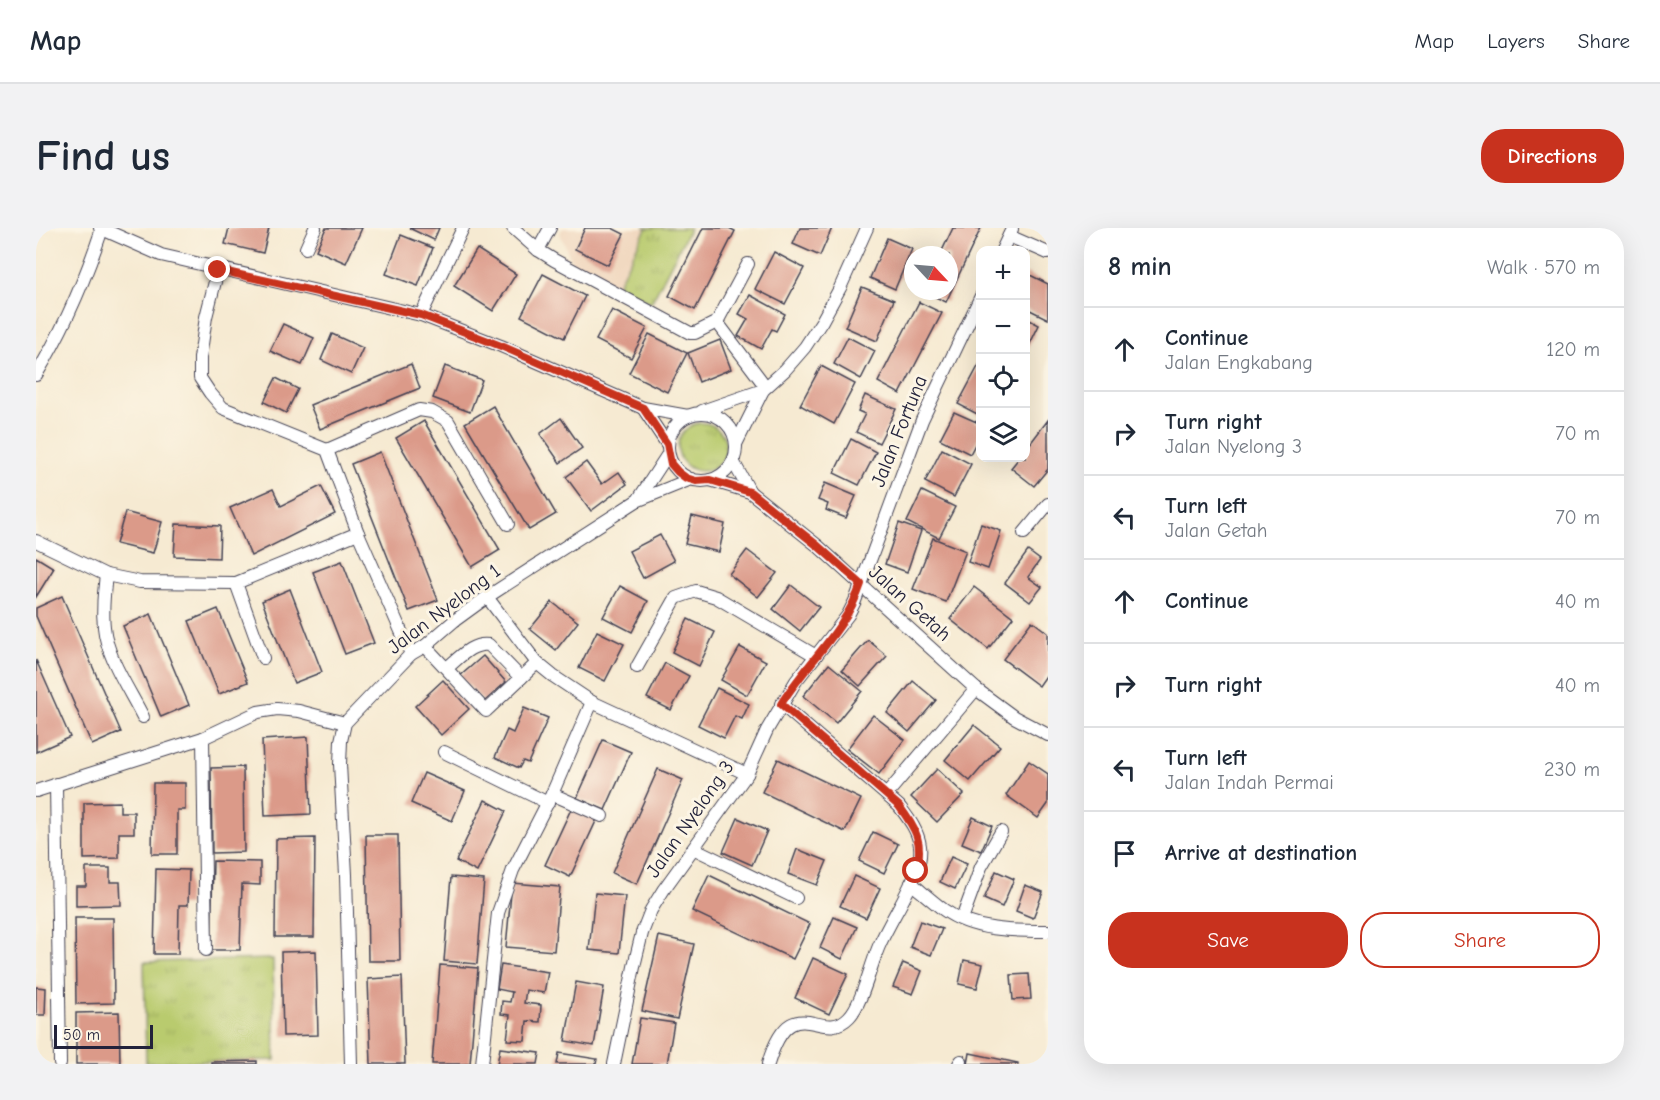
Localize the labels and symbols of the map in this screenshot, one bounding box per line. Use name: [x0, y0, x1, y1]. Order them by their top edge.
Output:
north arrow: [904, 246, 958, 300]
route end: [204, 256, 230, 282]
street label: Jalan Fortuna: [866, 372, 932, 490]
street label: Jalan Nyelong 1: [383, 559, 505, 659]
street label: Jalan Getah: [864, 560, 956, 646]
street label: Jalan Nyelong 3: [641, 756, 739, 882]
route start: [902, 857, 928, 883]
scale bar: [54, 1022, 153, 1050]

